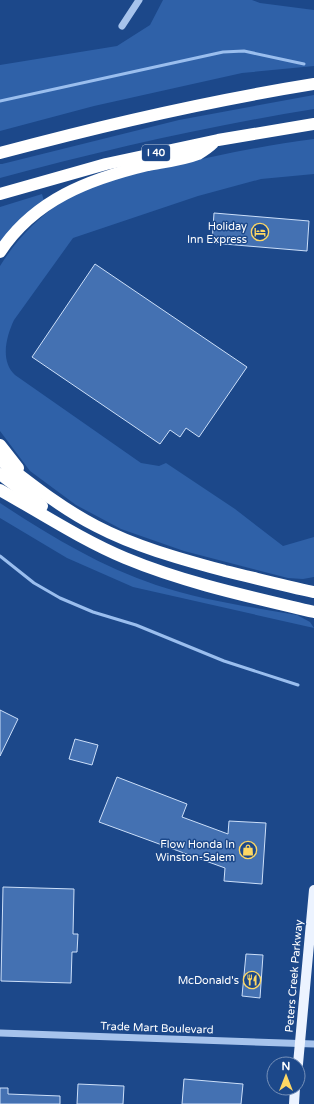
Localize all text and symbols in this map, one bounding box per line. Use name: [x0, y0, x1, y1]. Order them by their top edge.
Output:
road number: I 40: [142, 145, 170, 161]
place label: Holiday Inn Express: [187, 220, 247, 246]
hotel icon: Holiday Inn Express: [250, 222, 270, 242]
place label: Flow Honda In Winston-Salem: [156, 838, 235, 864]
shop icon: Flow Honda In Winston-Salem: [238, 840, 258, 860]
street label: Peters Creek Parkway: [283, 919, 305, 1033]
restaurant icon: McDonald's: [242, 970, 262, 990]
place label: McDonald's: [178, 974, 239, 987]
street label: Trade Mart Boulevard: [100, 1020, 214, 1036]
north arrow: [266, 1056, 306, 1096]
text: N: [282, 1060, 290, 1073]

